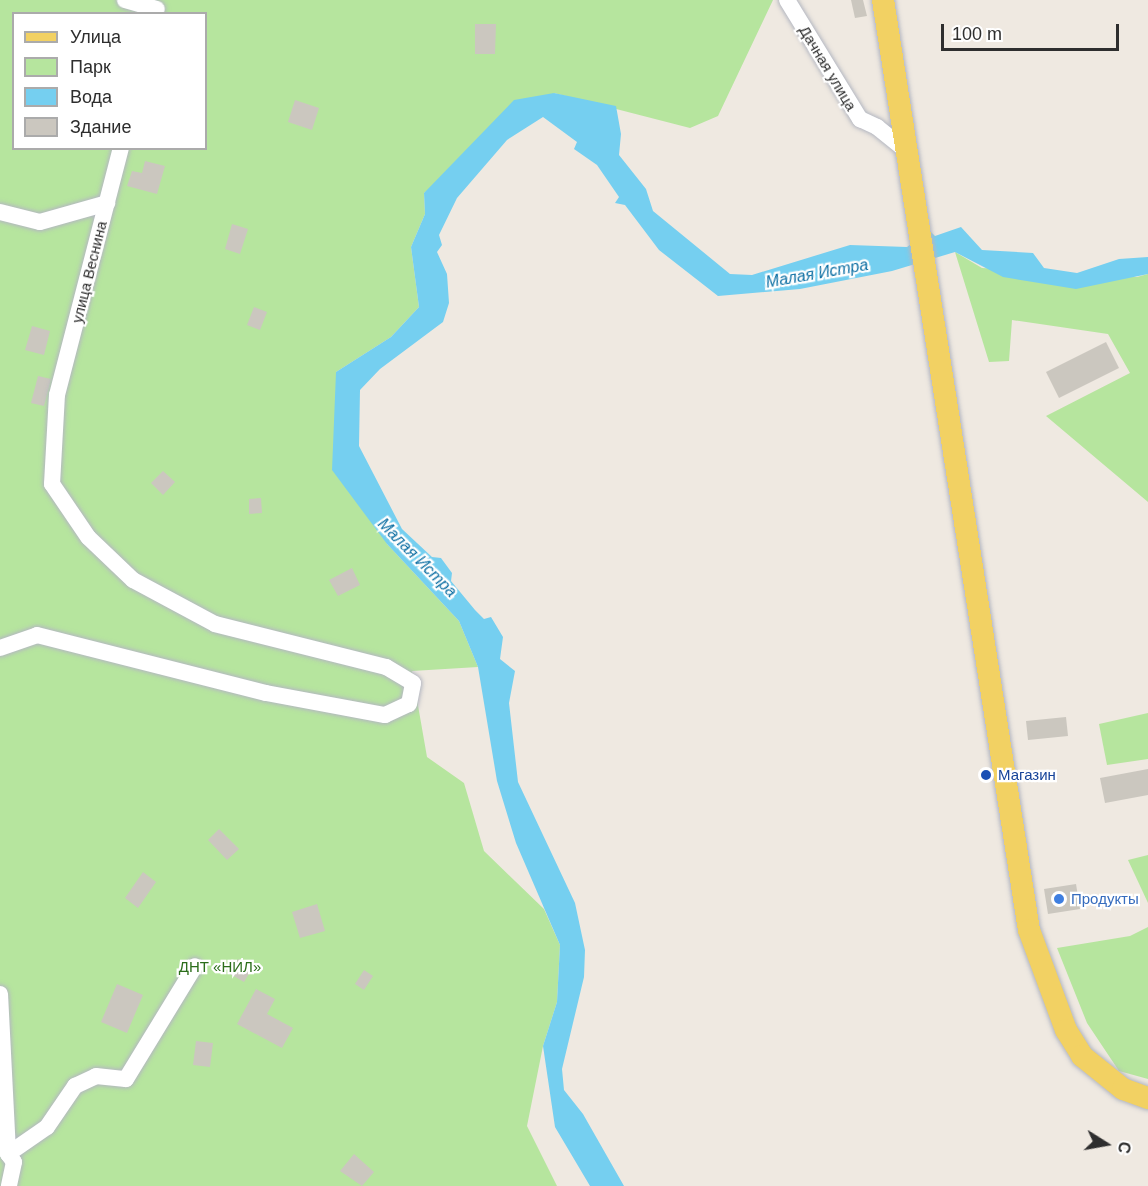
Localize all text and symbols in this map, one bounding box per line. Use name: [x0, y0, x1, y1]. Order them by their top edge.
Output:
legend: [12, 12, 207, 150]
scale bar: [944, 12, 1122, 50]
street label: Дачная улица: [796, 22, 860, 114]
text: 100 m: [952, 24, 1002, 44]
text: Улица: [70, 27, 121, 47]
text: Парк: [70, 57, 111, 77]
text: Вода: [70, 87, 112, 107]
text: Здание: [70, 117, 131, 137]
street label: улица Веснина: [68, 219, 110, 325]
water label: Малая Истра: [764, 256, 870, 292]
water label: Малая Истра: [374, 515, 460, 601]
place label: Магазин: [998, 766, 1056, 784]
marker: Магазин: [979, 768, 993, 782]
place label: Продукты: [1071, 890, 1139, 908]
marker: Продукты: [1052, 892, 1066, 906]
park label: ДНТ «НИЛ»: [179, 958, 261, 976]
north arrow: [1076, 1114, 1136, 1174]
text: С: [1115, 1140, 1134, 1155]

